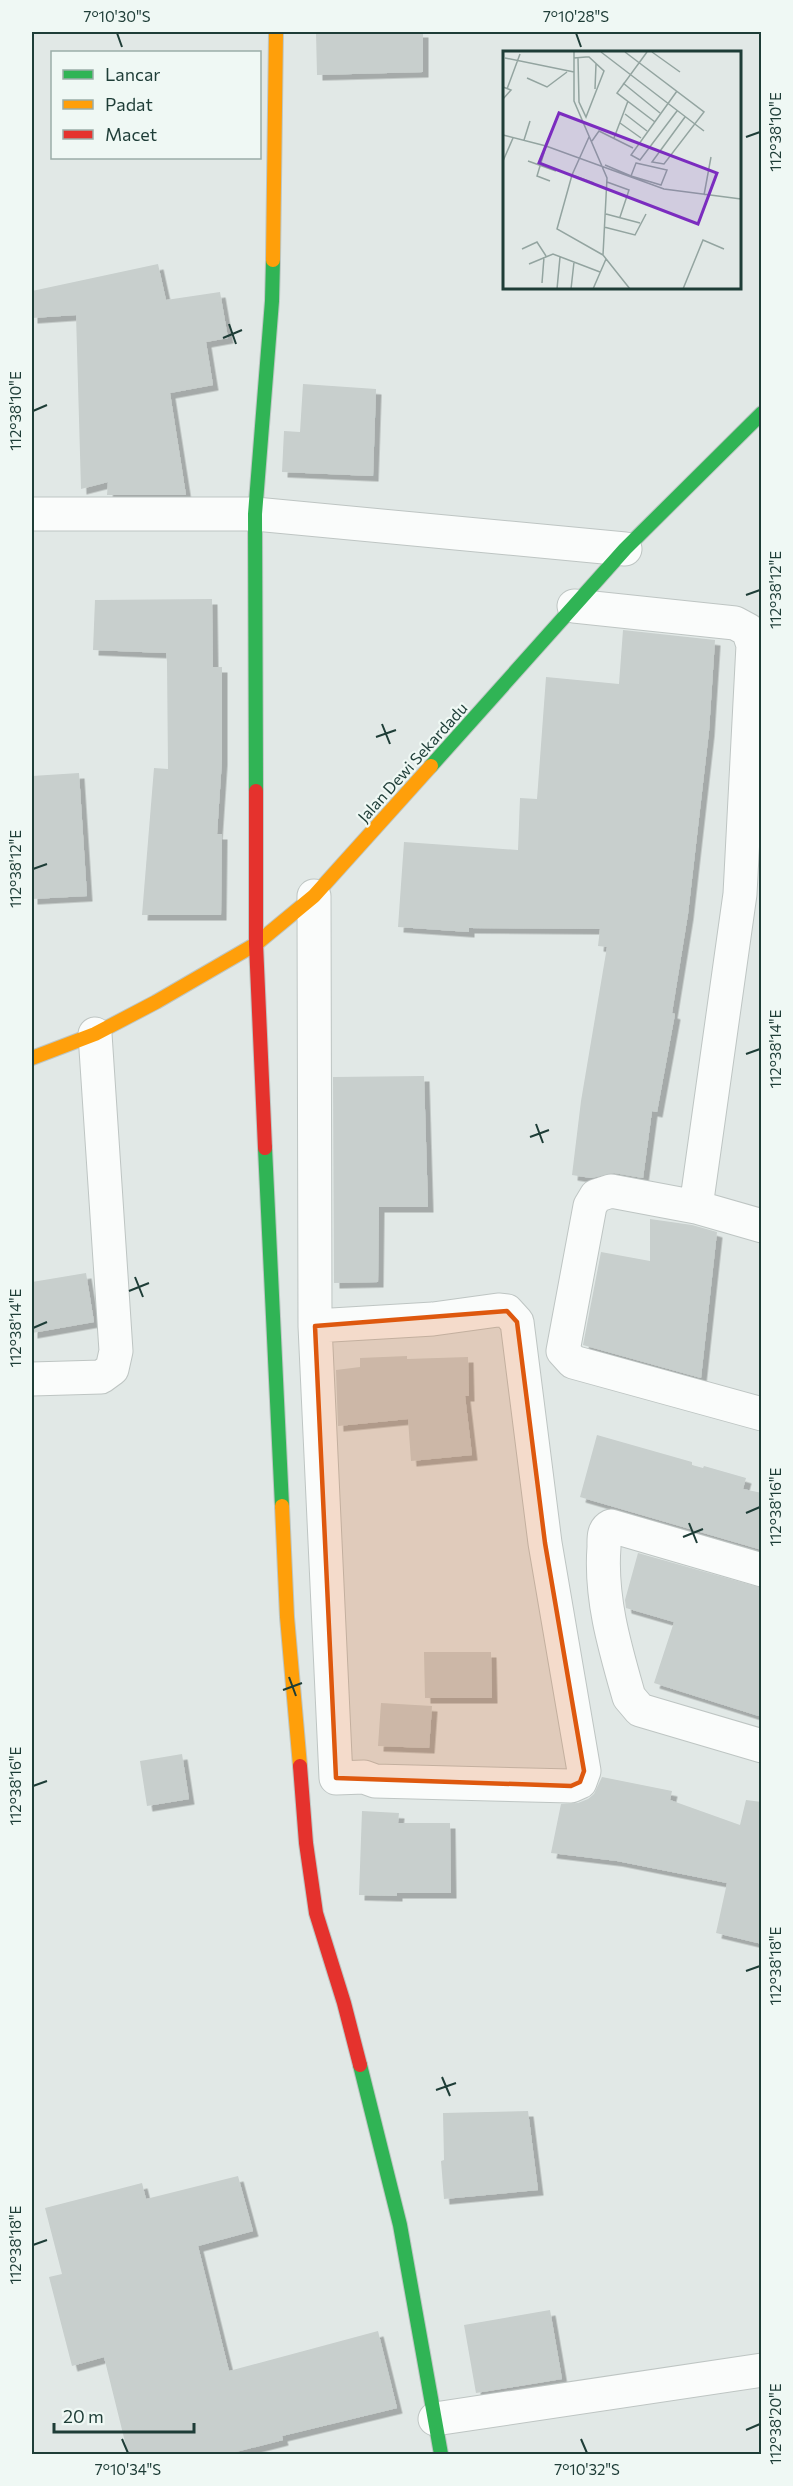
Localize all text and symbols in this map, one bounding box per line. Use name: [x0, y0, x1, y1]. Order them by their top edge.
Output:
text: 7°10'30"S: [83, 7, 151, 25]
text: 7°10'28"S: [543, 7, 609, 25]
legend: [51, 51, 261, 159]
inset map: [503, 51, 742, 290]
text: Lancar: [105, 63, 161, 85]
text: 112°38'10"E: [766, 92, 784, 172]
text: Padat: [105, 93, 153, 115]
text: Macet: [105, 123, 157, 145]
text: 112°38'10"E: [6, 371, 24, 451]
text: 112°38'12"E: [766, 551, 784, 629]
street label: Jalan Dewi Sekardadu: [353, 698, 471, 826]
text: 112°38'12"E: [6, 830, 24, 908]
text: 112°38'14"E: [766, 1009, 784, 1088]
text: 112°38'14"E: [6, 1288, 24, 1367]
text: 112°38'16"E: [766, 1467, 784, 1547]
text: 112°38'16"E: [6, 1746, 24, 1826]
text: 112°38'18"E: [766, 1926, 784, 2006]
text: 112°38'18"E: [6, 2205, 24, 2285]
text: 112°38'20"E: [766, 2383, 784, 2465]
scale bar: [54, 2396, 194, 2434]
text: 20 m: [63, 2405, 104, 2427]
text: 7°10'34"S: [95, 2460, 161, 2478]
text: 7°10'32"S: [554, 2460, 620, 2478]

